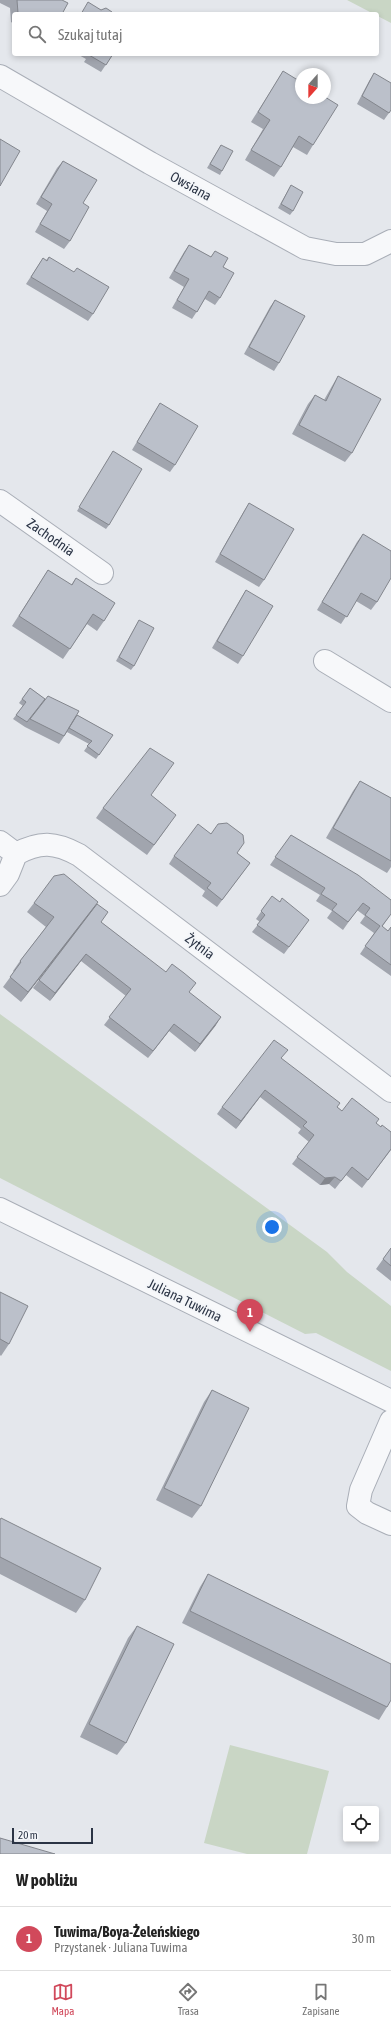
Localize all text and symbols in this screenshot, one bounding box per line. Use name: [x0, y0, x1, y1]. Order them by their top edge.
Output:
search box: [12, 12, 379, 56]
icon: search: [26, 23, 48, 45]
text: Szukaj tutaj: [58, 26, 122, 43]
north arrow: [295, 68, 331, 104]
street label: Owsiana: [168, 168, 214, 204]
street label: Zachodnia: [24, 515, 78, 559]
street label: Żytnia: [182, 930, 218, 962]
your location: [262, 1217, 282, 1237]
street label: Juliana Tuwima: [145, 1275, 225, 1325]
pin: 1: [237, 1299, 263, 1332]
map controls: [343, 1806, 379, 1842]
button: locate: [343, 1806, 379, 1842]
scale bar: [12, 1826, 93, 1845]
text: 20 m: [18, 1829, 38, 1841]
text: W pobliżu: [16, 1870, 78, 1890]
text: Tuwima/Boya-Żeleńskiego: [54, 1923, 200, 1940]
text: 1: [26, 1931, 32, 1946]
text: 30 m: [352, 1931, 375, 1946]
text: Przystanek · Juliana Tuwima: [54, 1940, 187, 1955]
tab: Mapa: [52, 1981, 74, 2017]
tab: Trasa: [177, 1981, 199, 2017]
tab: Zapisane: [302, 1981, 339, 2017]

